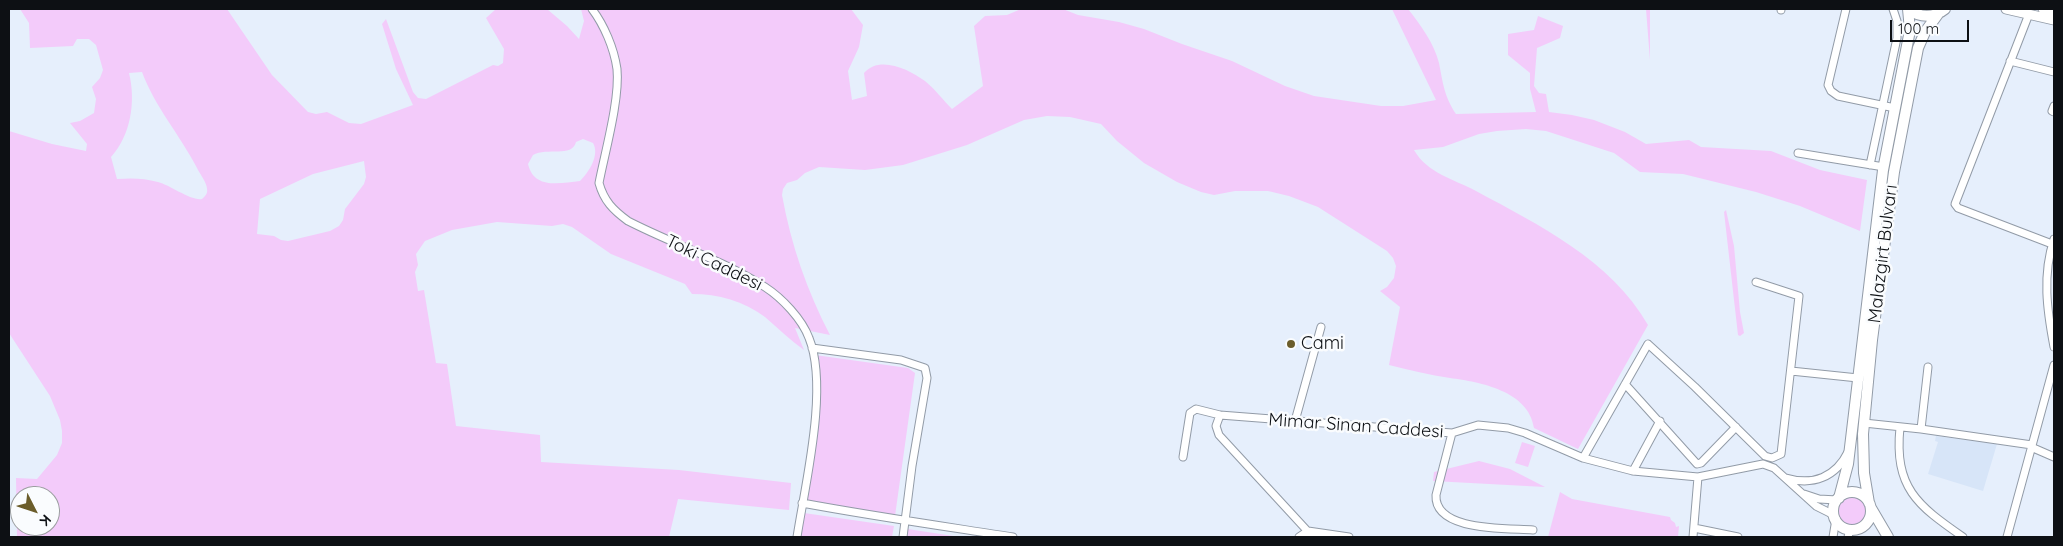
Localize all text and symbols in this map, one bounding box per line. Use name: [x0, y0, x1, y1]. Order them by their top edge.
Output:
scale bar: [1893, 10, 1972, 42]
text: 100 m: [1898, 19, 1939, 38]
street label: Malazgirt Bulvarı: [1864, 184, 1902, 324]
street label: Toki Caddesi: [662, 230, 766, 296]
place label: Cami: [1301, 333, 1344, 355]
marker: Cami: [1285, 338, 1297, 350]
street label: Mimar Sinan Caddesi: [1268, 409, 1444, 443]
north arrow: [10, 486, 60, 536]
text: K: [36, 511, 55, 530]

